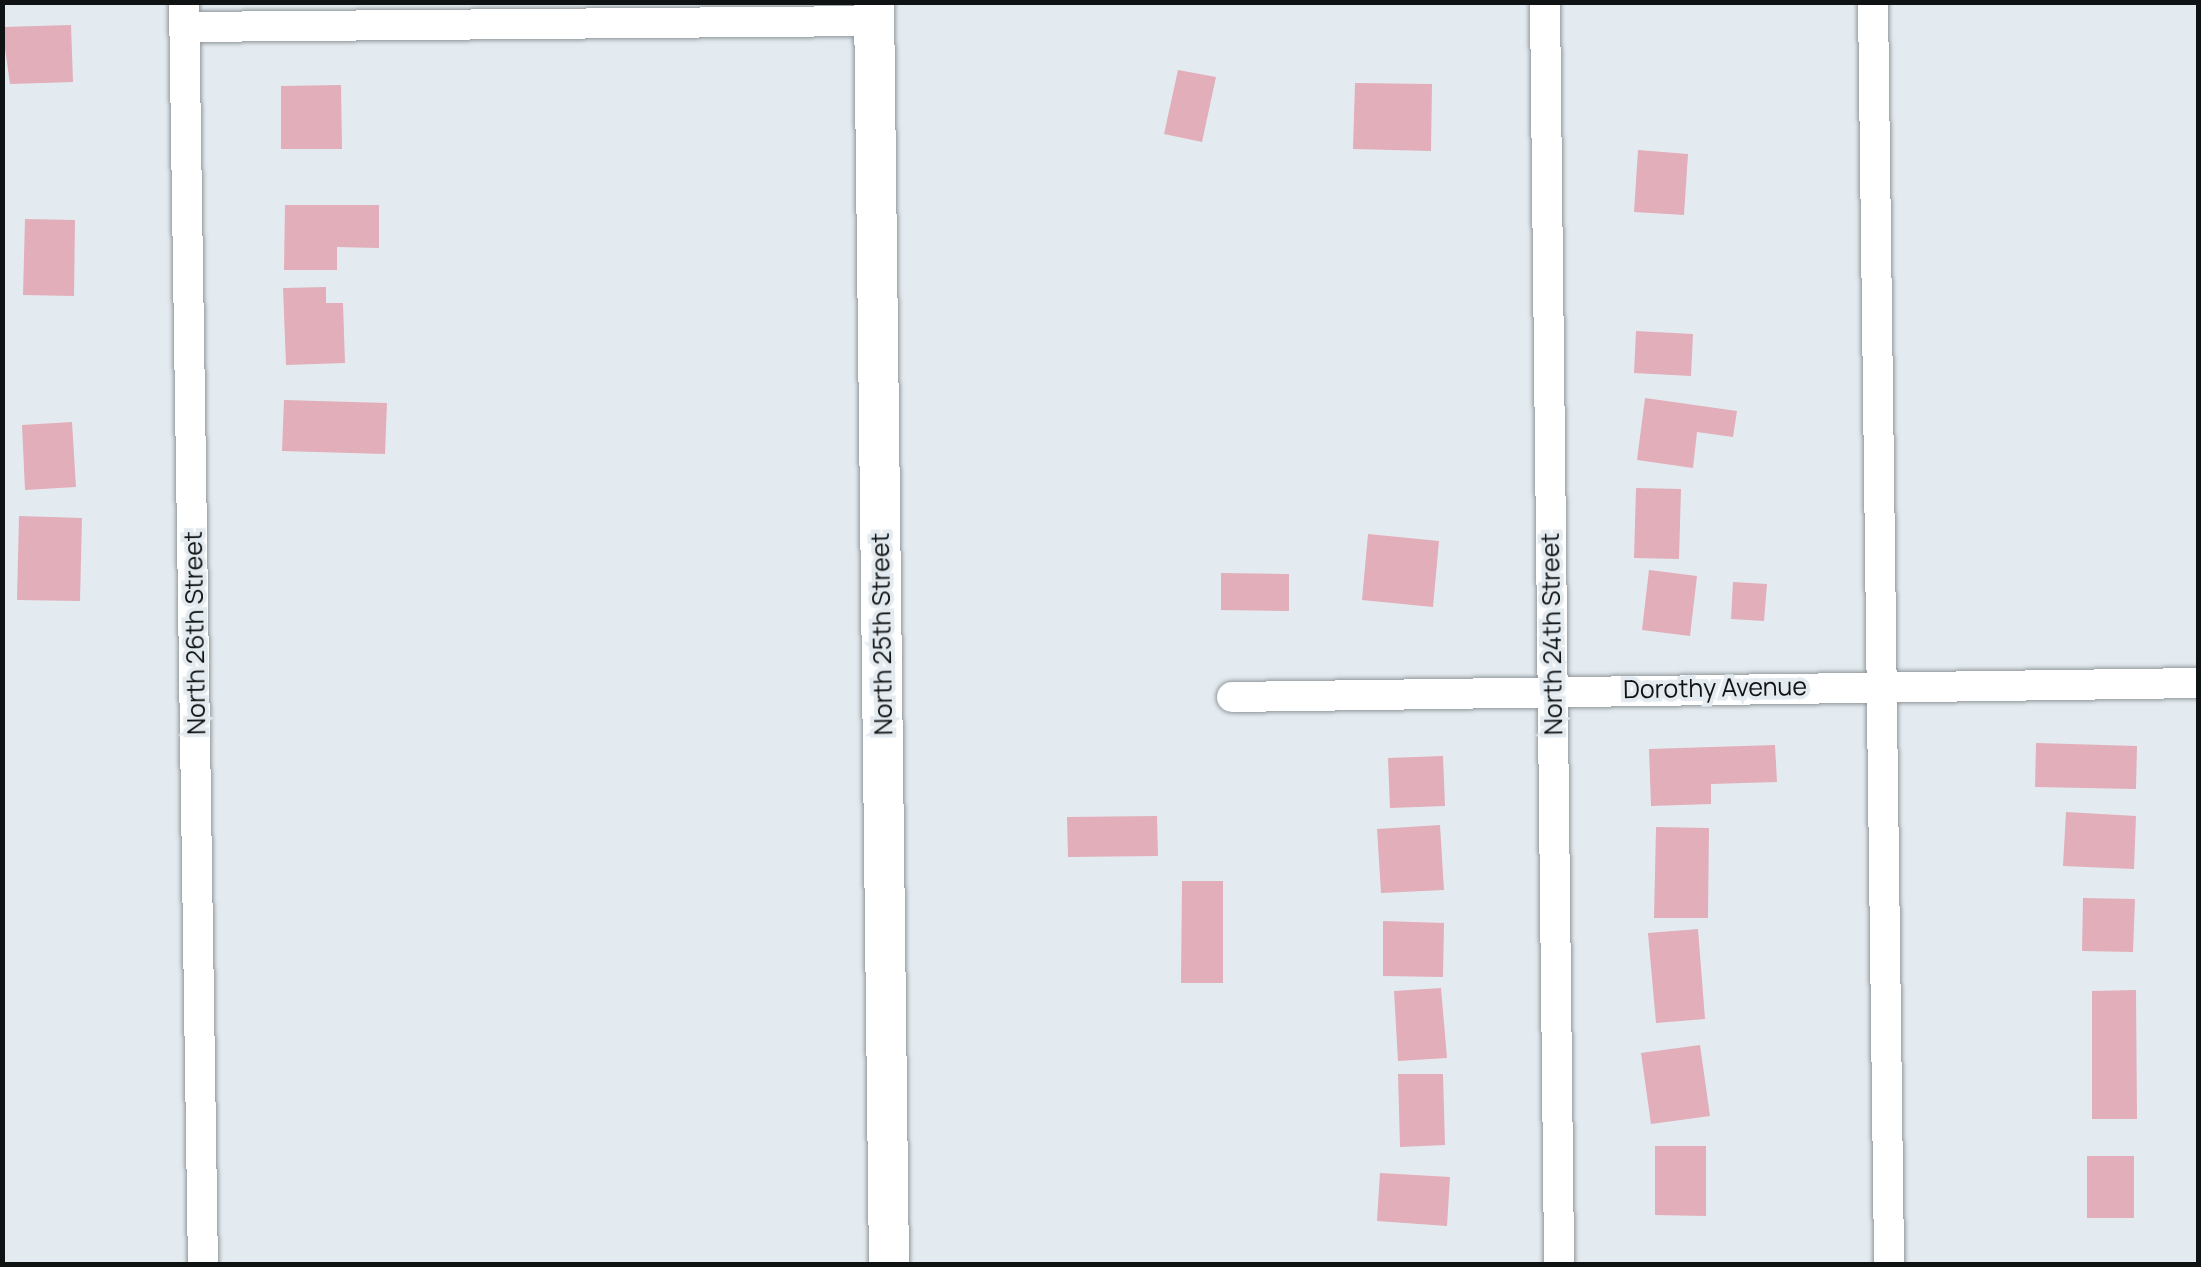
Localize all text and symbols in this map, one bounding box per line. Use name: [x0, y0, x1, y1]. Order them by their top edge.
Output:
street label: North 26th Street: [178, 531, 212, 735]
street label: North 25th Street: [865, 532, 899, 736]
street label: North 24th Street: [1535, 532, 1569, 736]
street label: Dorothy Avenue: [1623, 671, 1807, 705]

